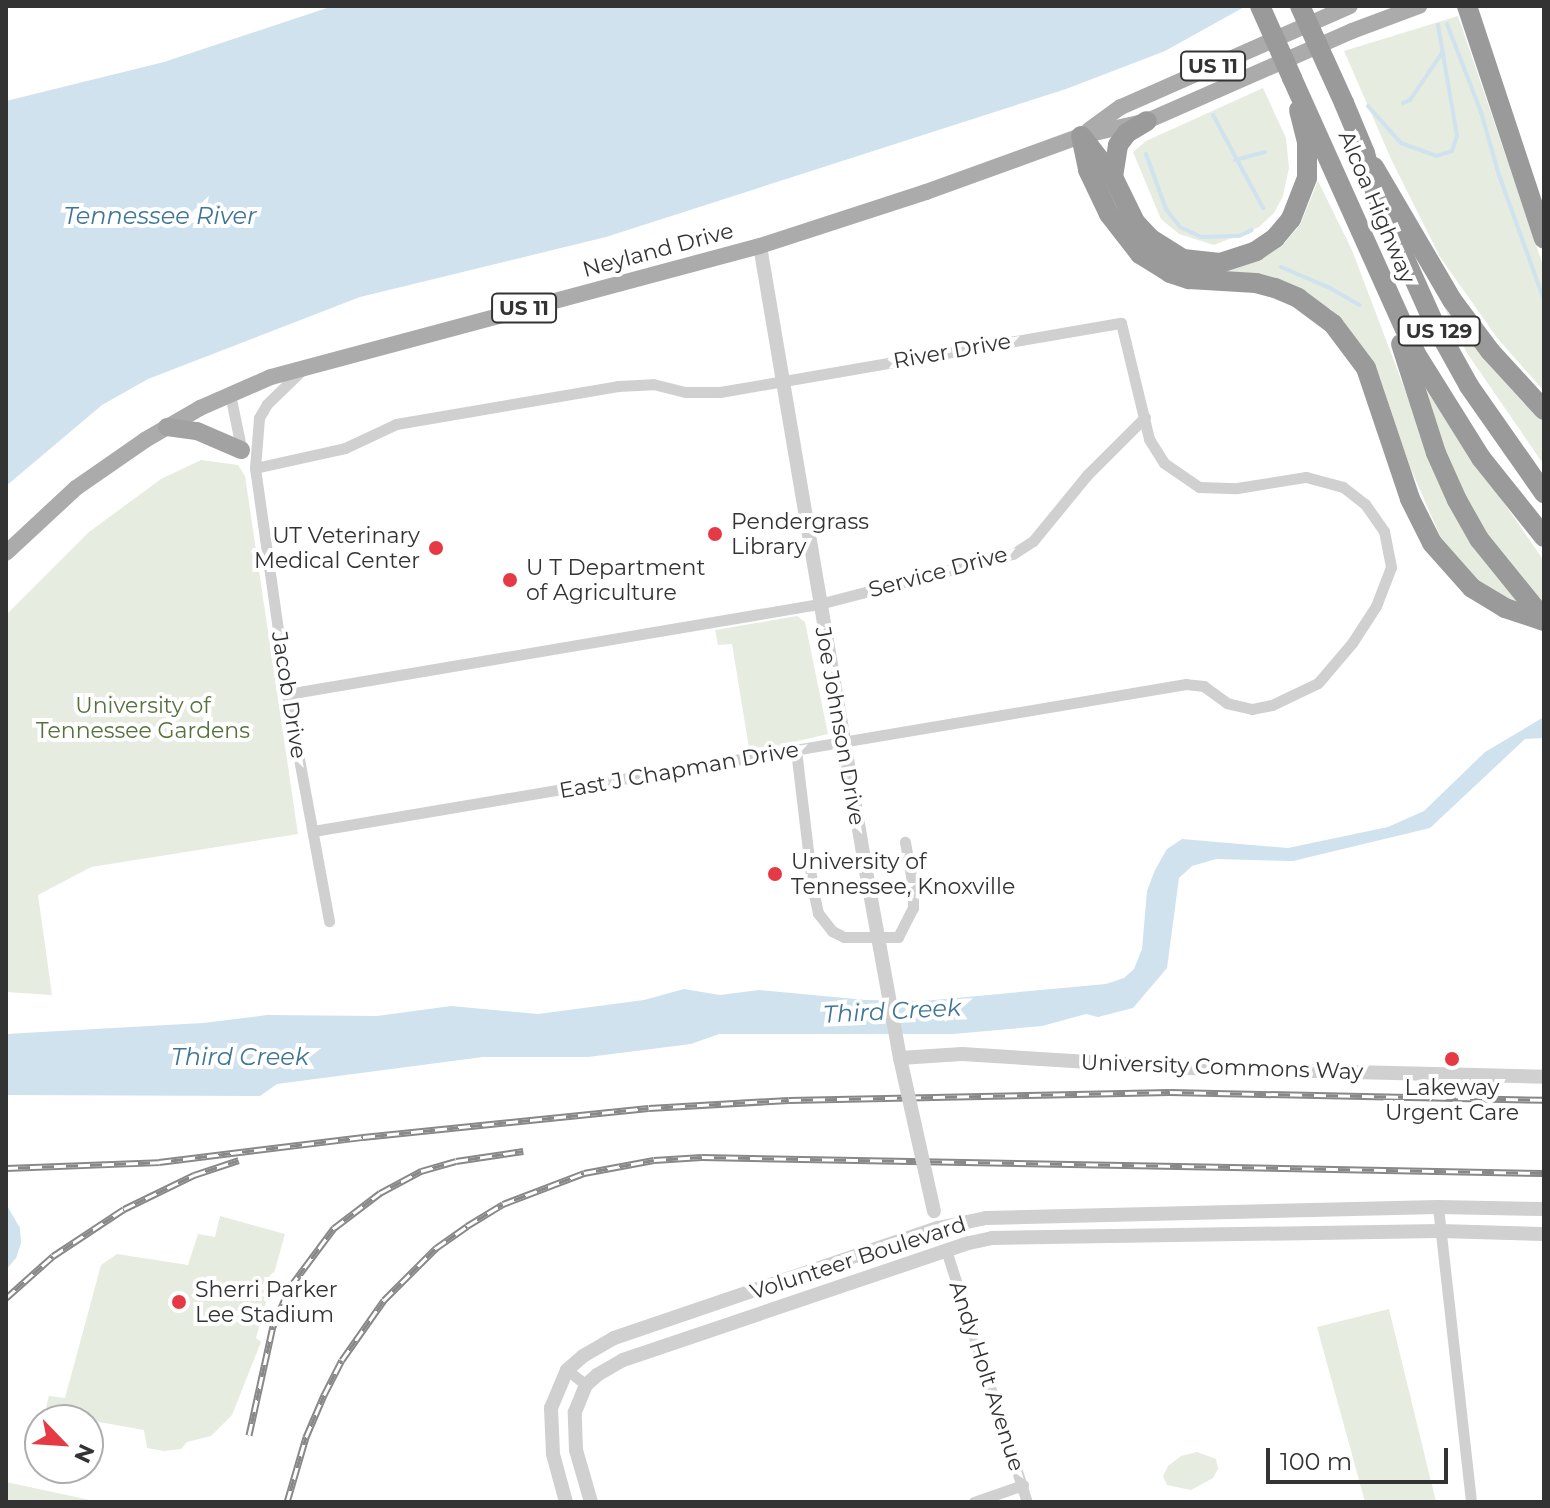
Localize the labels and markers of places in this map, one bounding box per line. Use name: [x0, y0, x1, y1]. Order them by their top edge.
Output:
place label: Pendergrass Library: [731, 508, 869, 560]
place label: UT Veterinary Medical Center: [254, 522, 420, 574]
marker: Pendergrass Library: [706, 525, 724, 543]
marker: UT Veterinary Medical Center: [427, 539, 445, 557]
place label: U T Department of Agriculture: [526, 554, 705, 606]
marker: U T Department of Agriculture: [501, 571, 519, 589]
place label: University of Tennessee, Knoxville: [791, 848, 1015, 900]
marker: University of Tennessee, Knoxville: [766, 865, 784, 883]
marker: Lakeway Urgent Care: [1441, 1048, 1463, 1070]
place label: Lakeway Urgent Care: [1385, 1074, 1519, 1126]
place label: Sherri Parker Lee Stadium: [195, 1276, 338, 1328]
marker: Sherri Parker Lee Stadium: [170, 1293, 188, 1311]

